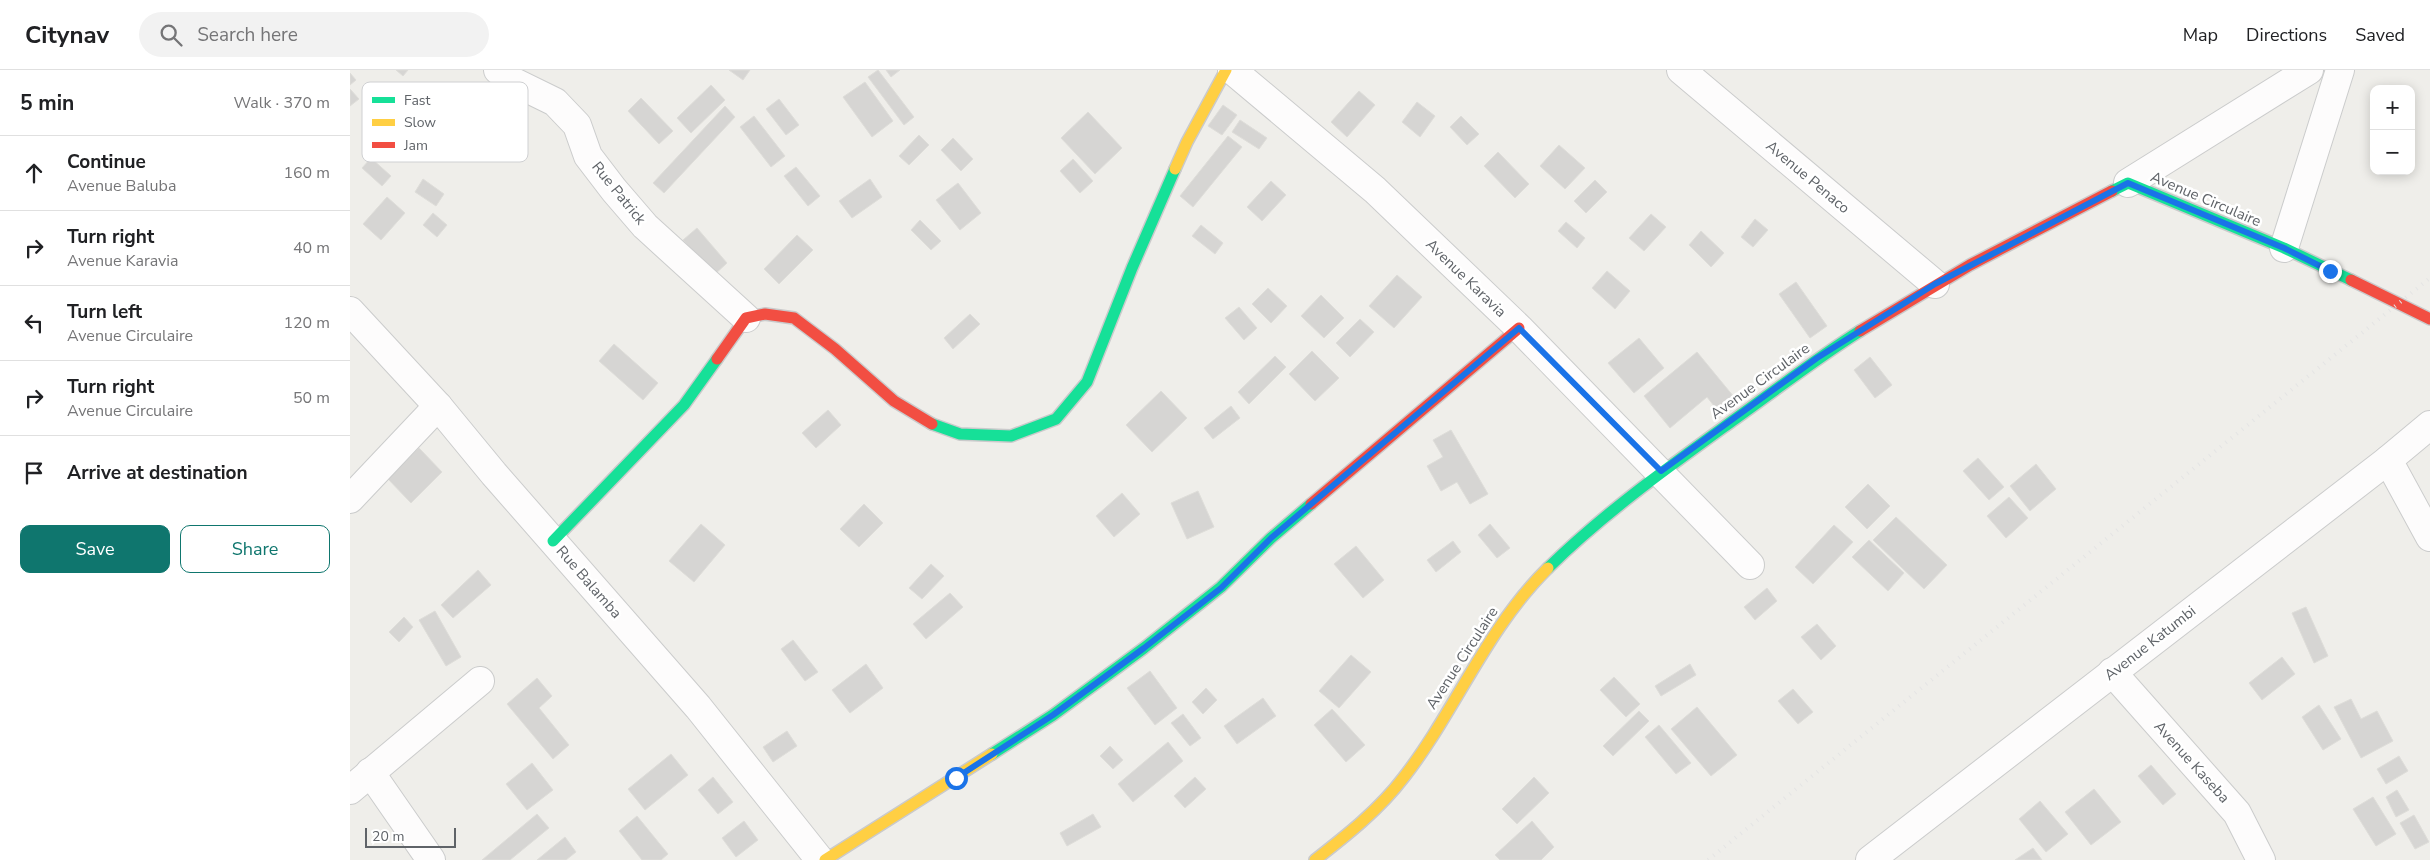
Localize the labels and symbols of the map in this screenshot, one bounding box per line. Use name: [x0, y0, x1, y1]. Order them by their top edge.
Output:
legend: [362, 82, 528, 162]
text: Fast: [404, 91, 430, 110]
text: Slow: [404, 113, 436, 132]
text: Jam: [403, 136, 428, 155]
street label: Avenue Penaco: [1762, 136, 1854, 218]
street label: Rue Patrick: [587, 157, 651, 229]
street label: Avenue Circulaire: [2148, 167, 2264, 231]
street label: Avenue Karavia: [1421, 234, 1511, 322]
route end: [2319, 260, 2342, 283]
street label: Avenue Circulaire: [1706, 338, 1814, 424]
street label: Rue Balamba: [552, 541, 626, 623]
street label: Avenue Katumbi: [2100, 601, 2200, 685]
street label: Avenue Circulaire: [1421, 603, 1503, 713]
street label: Avenue Kaseba: [2150, 717, 2234, 807]
route start: [945, 767, 968, 790]
scale bar: [365, 825, 456, 848]

